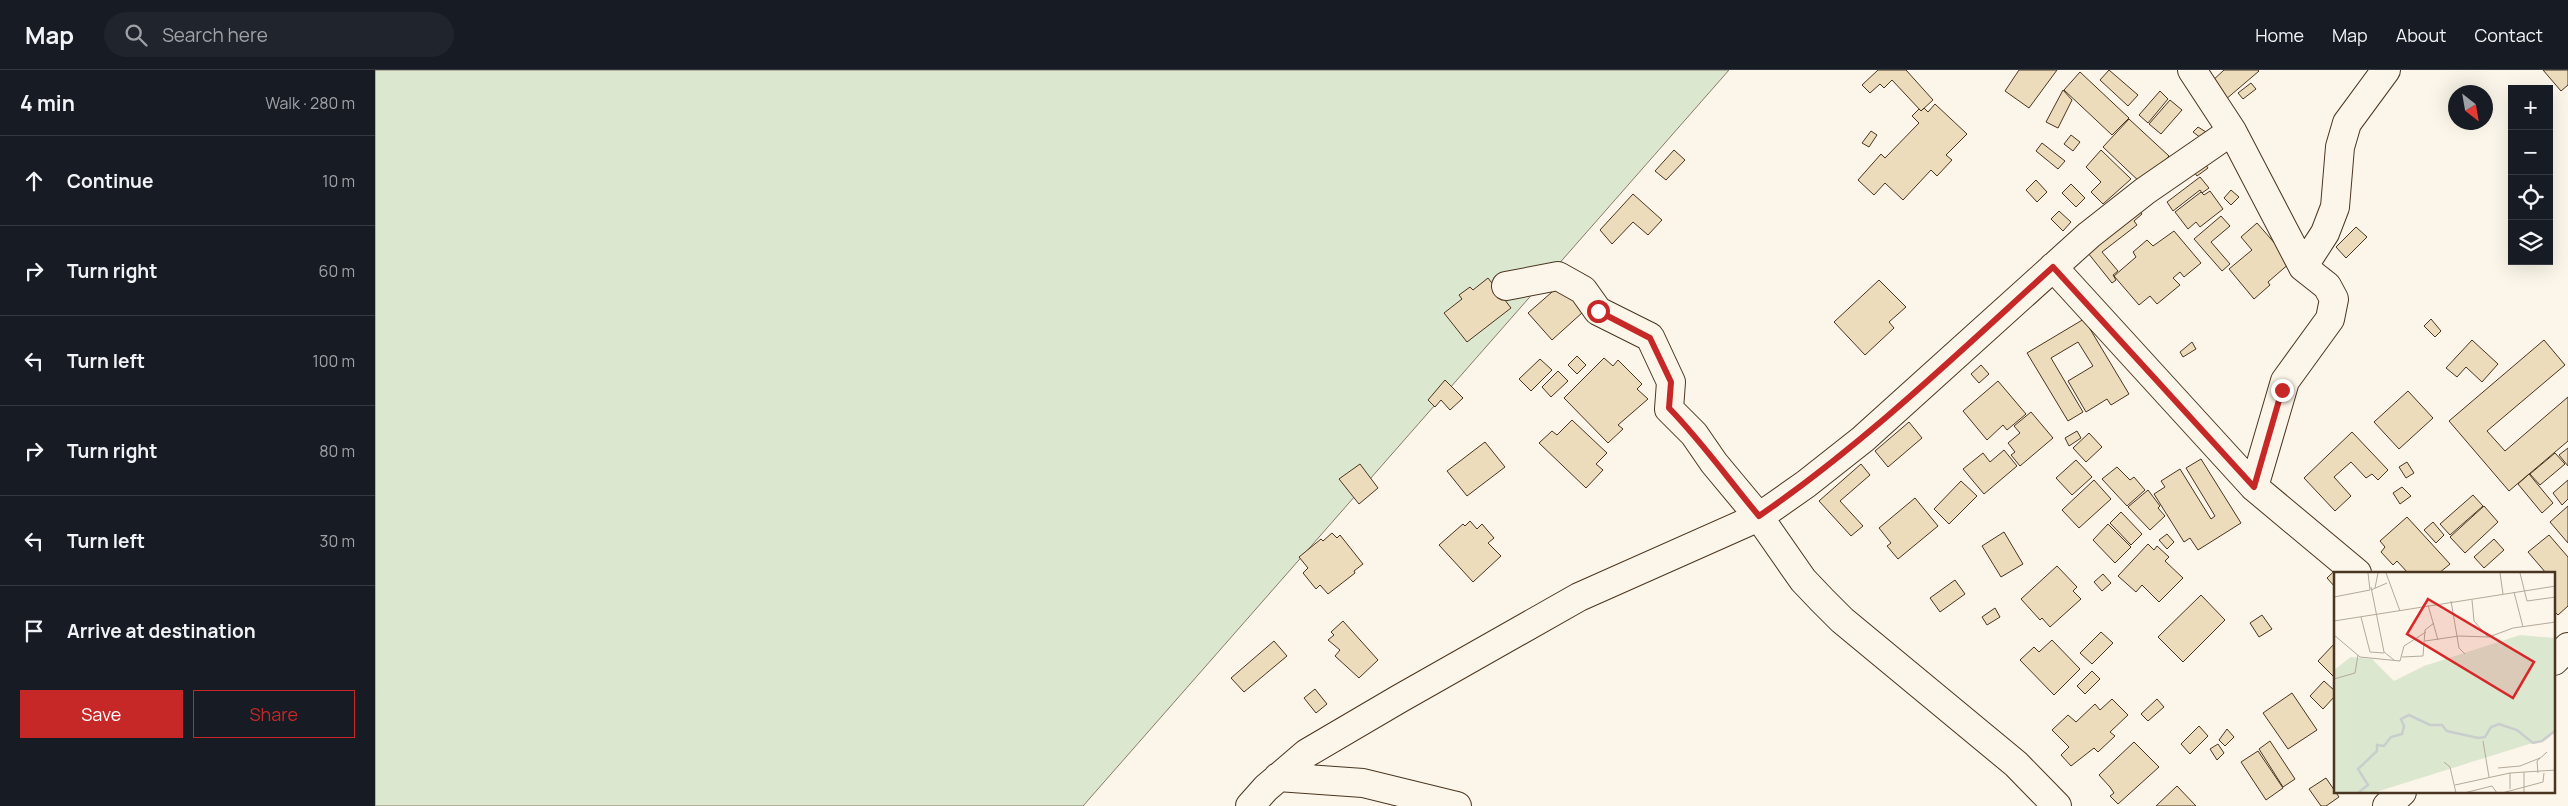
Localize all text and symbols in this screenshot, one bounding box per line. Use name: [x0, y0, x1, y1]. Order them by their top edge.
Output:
search box: [104, 12, 454, 57]
text: Map: [25, 18, 74, 51]
icon: search: [122, 21, 150, 49]
text: Search here: [162, 22, 268, 48]
text: Home: [2255, 23, 2304, 47]
text: Map: [2332, 23, 2368, 47]
text: About: [2396, 23, 2446, 47]
text: Contact: [2474, 23, 2543, 47]
north arrow: [2448, 85, 2493, 130]
map controls: [2508, 85, 2553, 265]
button: +: [2508, 85, 2553, 130]
text: 4 min: [20, 89, 75, 117]
text: Walk · 280 m: [265, 92, 355, 114]
button: −: [2508, 130, 2553, 175]
icon: ahead: [20, 167, 48, 195]
text: Continue: [67, 168, 153, 194]
text: 10 m: [322, 170, 355, 192]
button: locate: [2508, 175, 2553, 220]
button: layers: [2508, 220, 2553, 265]
icon: right: [20, 257, 48, 285]
text: Turn right: [67, 258, 157, 284]
text: 60 m: [319, 260, 355, 282]
route start: [1587, 300, 1610, 323]
icon: left: [20, 347, 48, 375]
text: Turn left: [67, 348, 145, 374]
text: 100 m: [312, 350, 355, 372]
route end: [2271, 379, 2294, 402]
icon: right: [20, 437, 48, 465]
text: Turn right: [67, 438, 157, 464]
text: 80 m: [319, 440, 355, 462]
icon: left: [20, 527, 48, 555]
text: Turn left: [67, 528, 145, 554]
text: 30 m: [320, 530, 355, 552]
inset map: [2334, 572, 2555, 794]
icon: arrive: [20, 617, 48, 645]
text: Arrive at destination: [67, 618, 256, 644]
button: Save: [20, 690, 183, 738]
button: Share: [193, 690, 355, 738]

